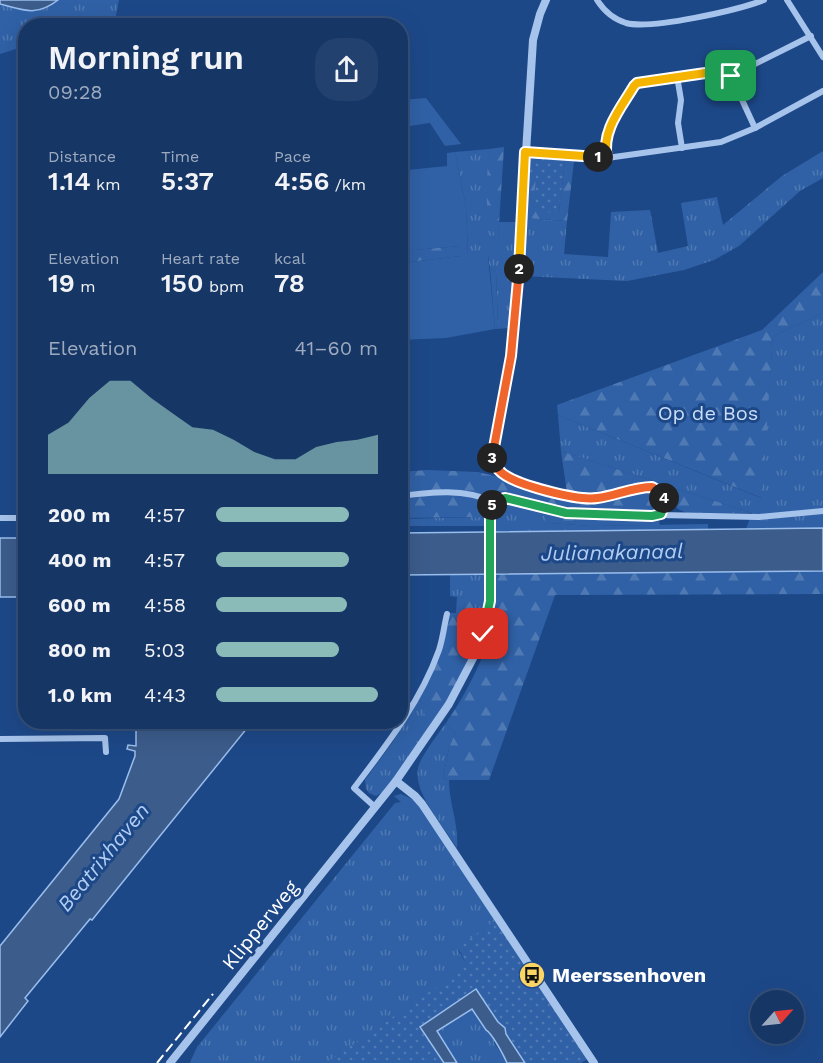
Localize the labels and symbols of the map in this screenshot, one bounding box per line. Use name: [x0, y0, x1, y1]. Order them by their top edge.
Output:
pin: [705, 50, 756, 101]
pin: 1: [583, 142, 613, 172]
pin: 2: [504, 254, 534, 284]
park label: Op de Bos: [658, 401, 758, 425]
pin: 3: [477, 443, 507, 473]
pin: 4: [649, 483, 679, 513]
pin: 5: [477, 490, 507, 520]
water label: Julianakanaal: [540, 538, 684, 566]
pin: [457, 608, 508, 659]
water label: Beatrixhaven: [52, 798, 154, 916]
street label: Klipperweg: [217, 875, 304, 974]
bus stop icon: Meerssenhoven: [517, 960, 547, 990]
place label: Meerssenhoven: [552, 963, 706, 987]
north arrow: [750, 990, 804, 1044]

